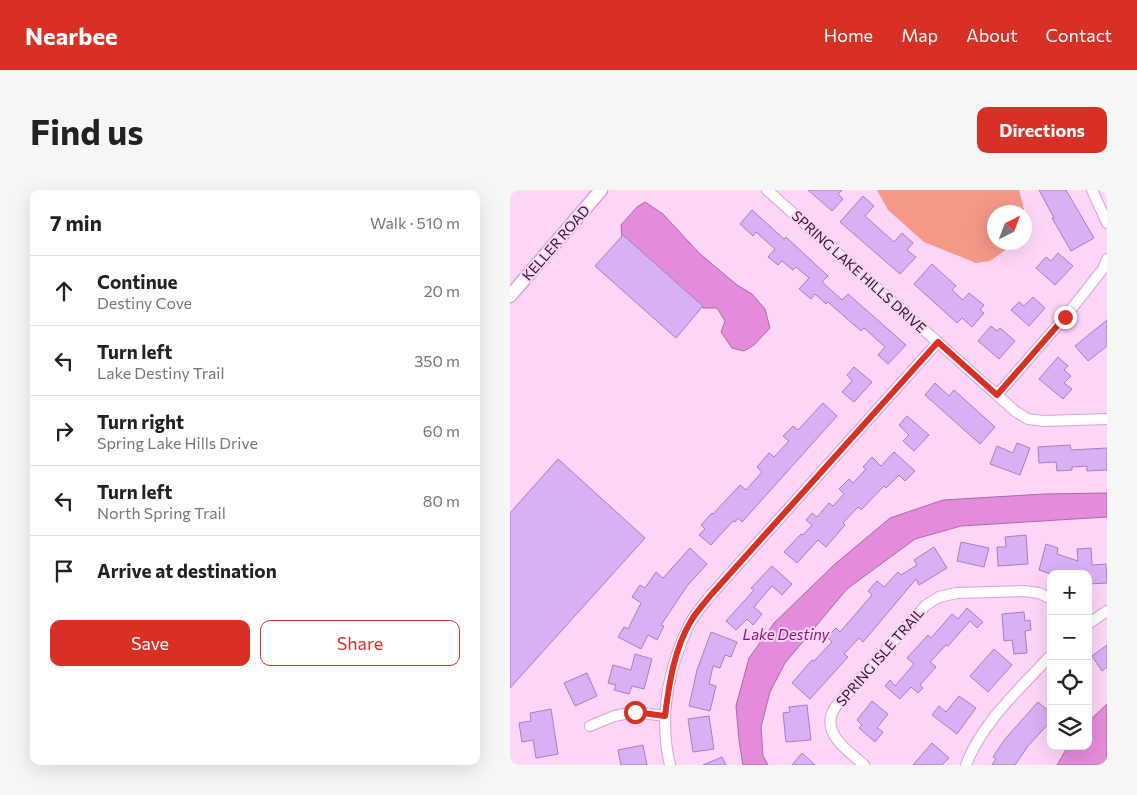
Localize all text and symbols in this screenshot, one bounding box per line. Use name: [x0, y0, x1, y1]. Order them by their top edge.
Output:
text: Nearbee: [25, 21, 118, 50]
text: Home: [824, 24, 873, 46]
text: Map: [901, 24, 938, 46]
text: About: [966, 24, 1018, 46]
text: Contact: [1046, 24, 1112, 46]
button: Directions: [977, 107, 1107, 153]
text: Find us: [30, 109, 144, 152]
street label: KELLER ROAD: [518, 202, 593, 284]
north arrow: [987, 205, 1032, 250]
street label: SPRING LAKE HILLS DRIVE: [789, 207, 930, 336]
text: 7 min: [50, 210, 102, 235]
text: Walk · 510 m: [370, 213, 460, 232]
text: Continue: [97, 270, 177, 293]
icon: ahead: [50, 277, 78, 305]
text: 20 m: [424, 281, 460, 300]
text: Destiny Cove: [97, 293, 192, 312]
route end: [1054, 306, 1077, 329]
text: Turn left: [97, 340, 172, 363]
icon: left: [50, 347, 78, 375]
text: 350 m: [414, 351, 460, 370]
text: Lake Destiny Trail: [97, 363, 225, 382]
text: Turn right: [97, 410, 184, 433]
icon: right: [50, 417, 78, 445]
text: 60 m: [423, 421, 460, 440]
text: Spring Lake Hills Drive: [97, 433, 258, 452]
text: Turn left: [97, 480, 172, 503]
icon: left: [50, 487, 78, 515]
text: 80 m: [423, 491, 460, 510]
text: North Spring Trail: [97, 503, 226, 522]
icon: arrive: [50, 557, 78, 585]
text: Arrive at destination: [97, 559, 277, 582]
map controls: [1047, 570, 1092, 750]
button: +: [1047, 570, 1092, 615]
street label: SPRING ISLE TRAIL: [832, 604, 927, 709]
button: −: [1047, 615, 1092, 660]
button: Save: [50, 620, 250, 666]
button: Share: [260, 620, 460, 666]
water label: Lake Destiny: [743, 625, 831, 643]
button: locate: [1047, 660, 1092, 705]
route start: [624, 701, 647, 724]
button: layers: [1047, 705, 1092, 750]

